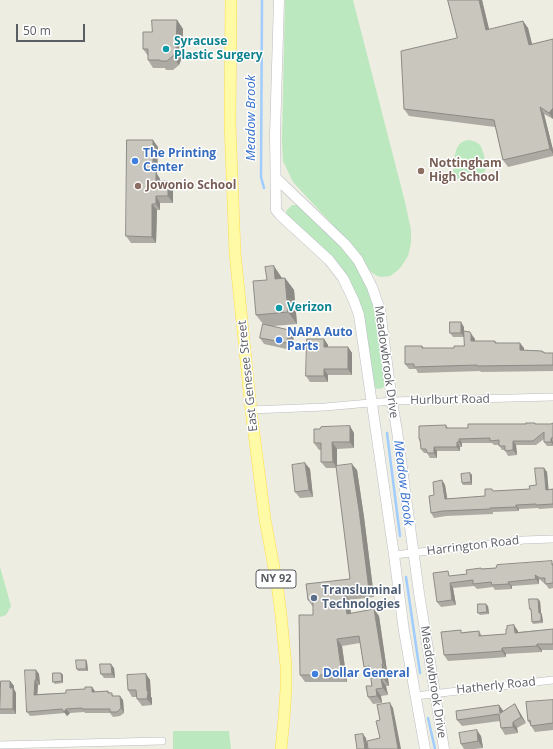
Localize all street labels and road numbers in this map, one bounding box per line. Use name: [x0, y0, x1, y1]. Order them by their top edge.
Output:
street label: Meadowbrook Drive: [371, 305, 401, 419]
street label: East Genesee Street: [235, 320, 261, 432]
street label: Hurlburt Road: [410, 392, 490, 408]
street label: Harrington Road: [426, 533, 520, 559]
road number: NY 92: [256, 570, 296, 588]
street label: Meadowbrook Drive: [417, 625, 449, 739]
street label: Hatherly Road: [456, 675, 536, 697]

